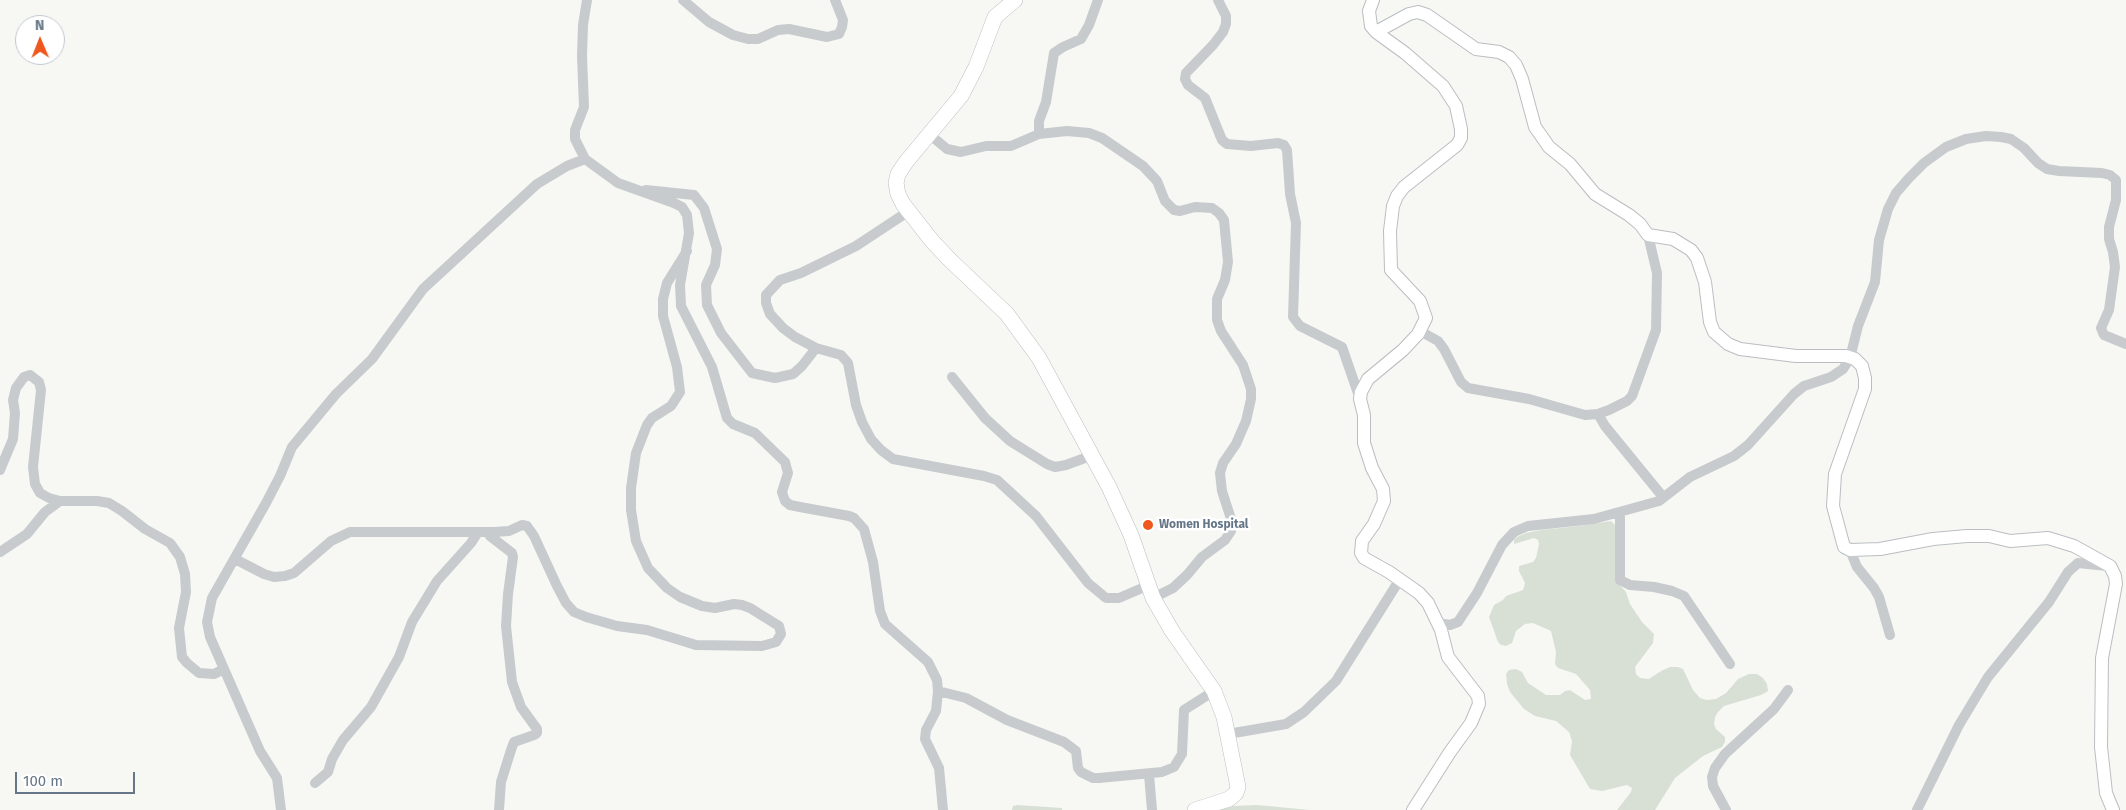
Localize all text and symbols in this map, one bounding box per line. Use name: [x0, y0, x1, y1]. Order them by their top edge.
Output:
north arrow: [15, 15, 65, 65]
text: N: [35, 17, 45, 34]
marker: Women Hospital: [1141, 518, 1155, 532]
place label: Women Hospital: [1159, 518, 1248, 532]
scale bar: [18, 762, 138, 794]
text: 100 m: [23, 772, 63, 790]

